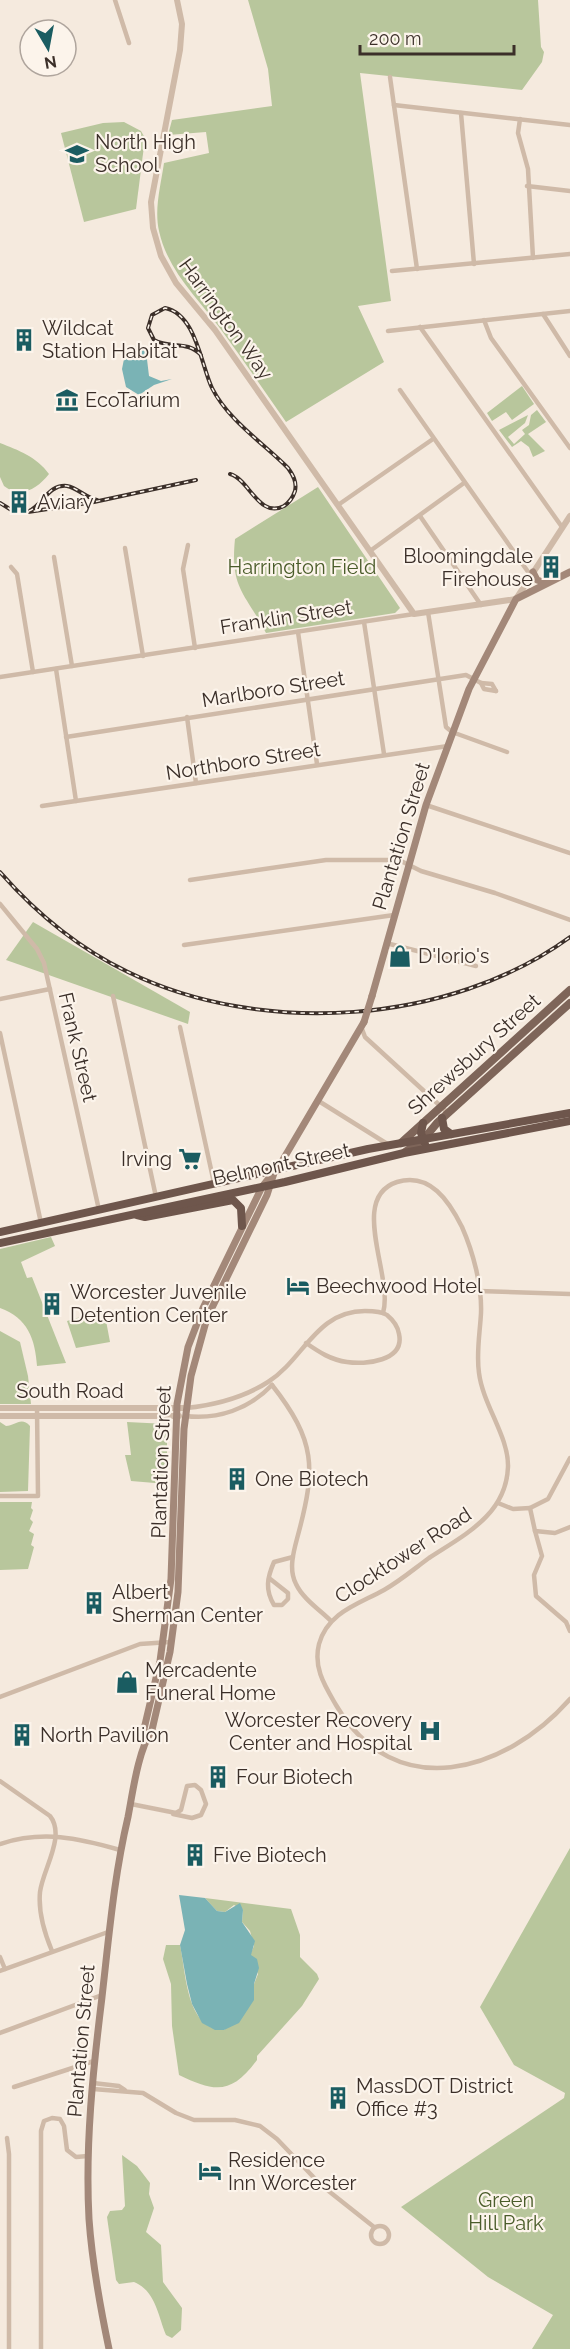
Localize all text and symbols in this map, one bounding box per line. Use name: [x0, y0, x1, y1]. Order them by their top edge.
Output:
north arrow: [18, 18, 78, 78]
scale bar: [360, 18, 514, 56]
text: 200 m: [369, 28, 422, 49]
text: N: [43, 52, 58, 73]
place label: North High School: [95, 130, 196, 177]
school or university icon: North High School: [64, 141, 90, 167]
street label: Harrington Way: [174, 254, 278, 384]
place label: Wildcat Station Habitat: [42, 316, 178, 363]
building icon: Wildcat Station Habitat: [11, 327, 37, 353]
museum icon: EcoTarium: [54, 387, 80, 413]
place label: EcoTarium: [85, 388, 180, 412]
building icon: Aviary: [6, 489, 32, 515]
place label: Aviary: [37, 490, 94, 514]
place label: Bloomingdale Firehouse: [403, 544, 533, 591]
building icon: Bloomingdale Firehouse: [538, 554, 564, 580]
park label: Harrington Field: [228, 555, 376, 579]
street label: Franklin Street: [218, 595, 354, 639]
street label: Marlboro Street: [200, 666, 346, 712]
street label: Northboro Street: [164, 737, 322, 785]
street label: Plantation Street: [367, 759, 435, 913]
shop icon: D'Iorio's: [387, 943, 413, 969]
place label: D'Iorio's: [418, 944, 489, 968]
street label: Shrewsbury Street: [403, 988, 545, 1120]
street label: Frank Street: [54, 990, 102, 1104]
street label: Belmont Street: [210, 1138, 352, 1190]
supermarket icon: Irving: [177, 1146, 203, 1172]
place label: Irving: [121, 1147, 172, 1171]
hotel icon: Beechwood Hotel: [285, 1273, 311, 1299]
place label: Beechwood Hotel: [316, 1274, 483, 1298]
place label: Worcester Juvenile Detention Center: [70, 1280, 247, 1327]
building icon: Worcester Juvenile Detention Center: [39, 1291, 65, 1317]
street label: South Road: [16, 1379, 124, 1403]
street label: Plantation Street: [146, 1385, 176, 1539]
building icon: One Biotech: [224, 1466, 250, 1492]
place label: One Biotech: [255, 1467, 369, 1491]
street label: Clocktower Road: [330, 1502, 476, 1608]
place label: Albert Sherman Center: [112, 1580, 263, 1627]
building icon: Albert Sherman Center: [81, 1590, 107, 1616]
place label: Mercadente Funeral Home: [145, 1658, 276, 1705]
shop icon: Mercadente Funeral Home: [114, 1669, 140, 1695]
place label: Worcester Recovery Center and Hospital: [225, 1708, 413, 1755]
hospital icon: Worcester Recovery Center and Hospital: [417, 1718, 443, 1744]
building icon: North Pavilion: [9, 1722, 35, 1748]
place label: North Pavilion: [40, 1723, 169, 1747]
building icon: Four Biotech: [205, 1764, 231, 1790]
place label: Four Biotech: [236, 1765, 353, 1789]
building icon: Five Biotech: [182, 1842, 208, 1868]
place label: Five Biotech: [213, 1843, 327, 1867]
street label: Plantation Street: [62, 1963, 100, 2118]
place label: MassDOT District Office #3: [356, 2074, 513, 2121]
building icon: MassDOT District Office #3: [325, 2085, 351, 2111]
place label: Residence Inn Worcester: [228, 2148, 356, 2195]
hotel icon: Residence Inn Worcester: [197, 2158, 223, 2184]
park label: Green Hill Park: [468, 2188, 544, 2235]

